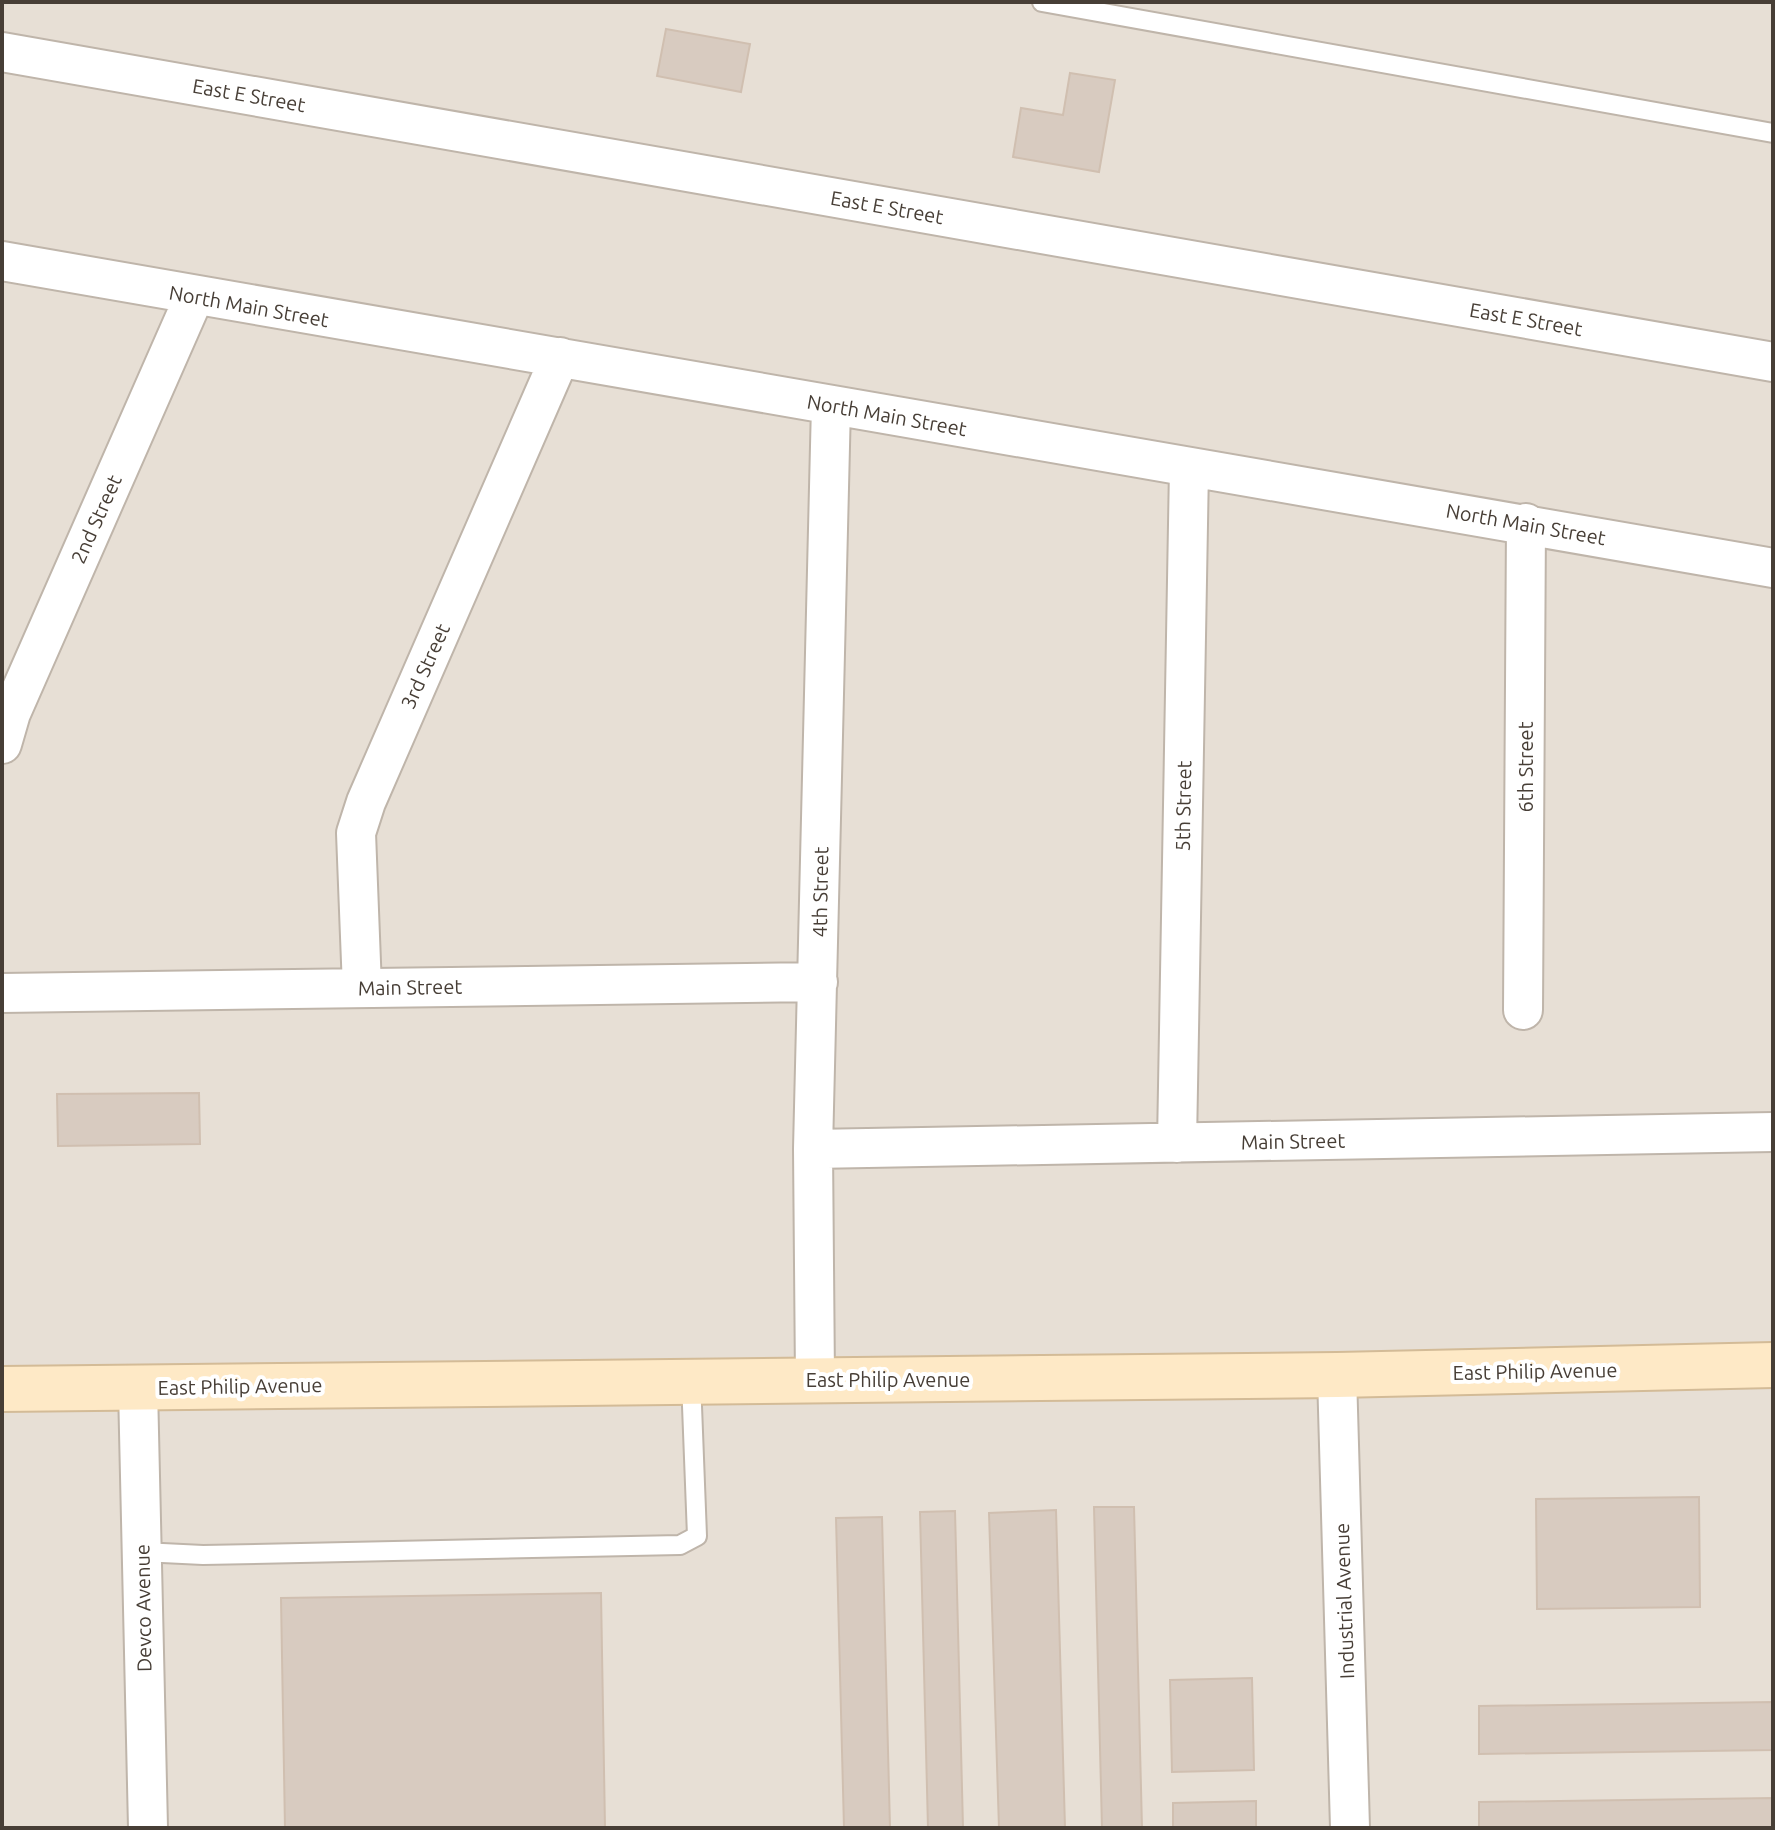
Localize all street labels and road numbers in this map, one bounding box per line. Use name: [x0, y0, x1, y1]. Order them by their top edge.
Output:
street label: East E Street: [191, 74, 307, 116]
street label: East E Street: [829, 186, 945, 228]
street label: North Main Street: [167, 281, 331, 331]
street label: East E Street: [1468, 298, 1584, 340]
street label: North Main Street: [805, 390, 969, 440]
street label: 2nd Street: [66, 471, 126, 567]
street label: North Main Street: [1444, 499, 1608, 549]
street label: 3rd Street: [396, 620, 454, 712]
street label: 6th Street: [1514, 721, 1537, 812]
street label: 5th Street: [1171, 760, 1195, 852]
street label: 4th Street: [808, 846, 832, 938]
street label: Main Street: [358, 975, 463, 999]
street label: Main Street: [1241, 1129, 1346, 1153]
street label: East Philip Avenue: [1453, 1358, 1617, 1384]
street label: East Philip Avenue: [806, 1368, 970, 1391]
street label: East Philip Avenue: [158, 1373, 322, 1399]
street label: Industrial Avenue: [1330, 1523, 1358, 1679]
street label: Devco Avenue: [130, 1544, 156, 1672]

